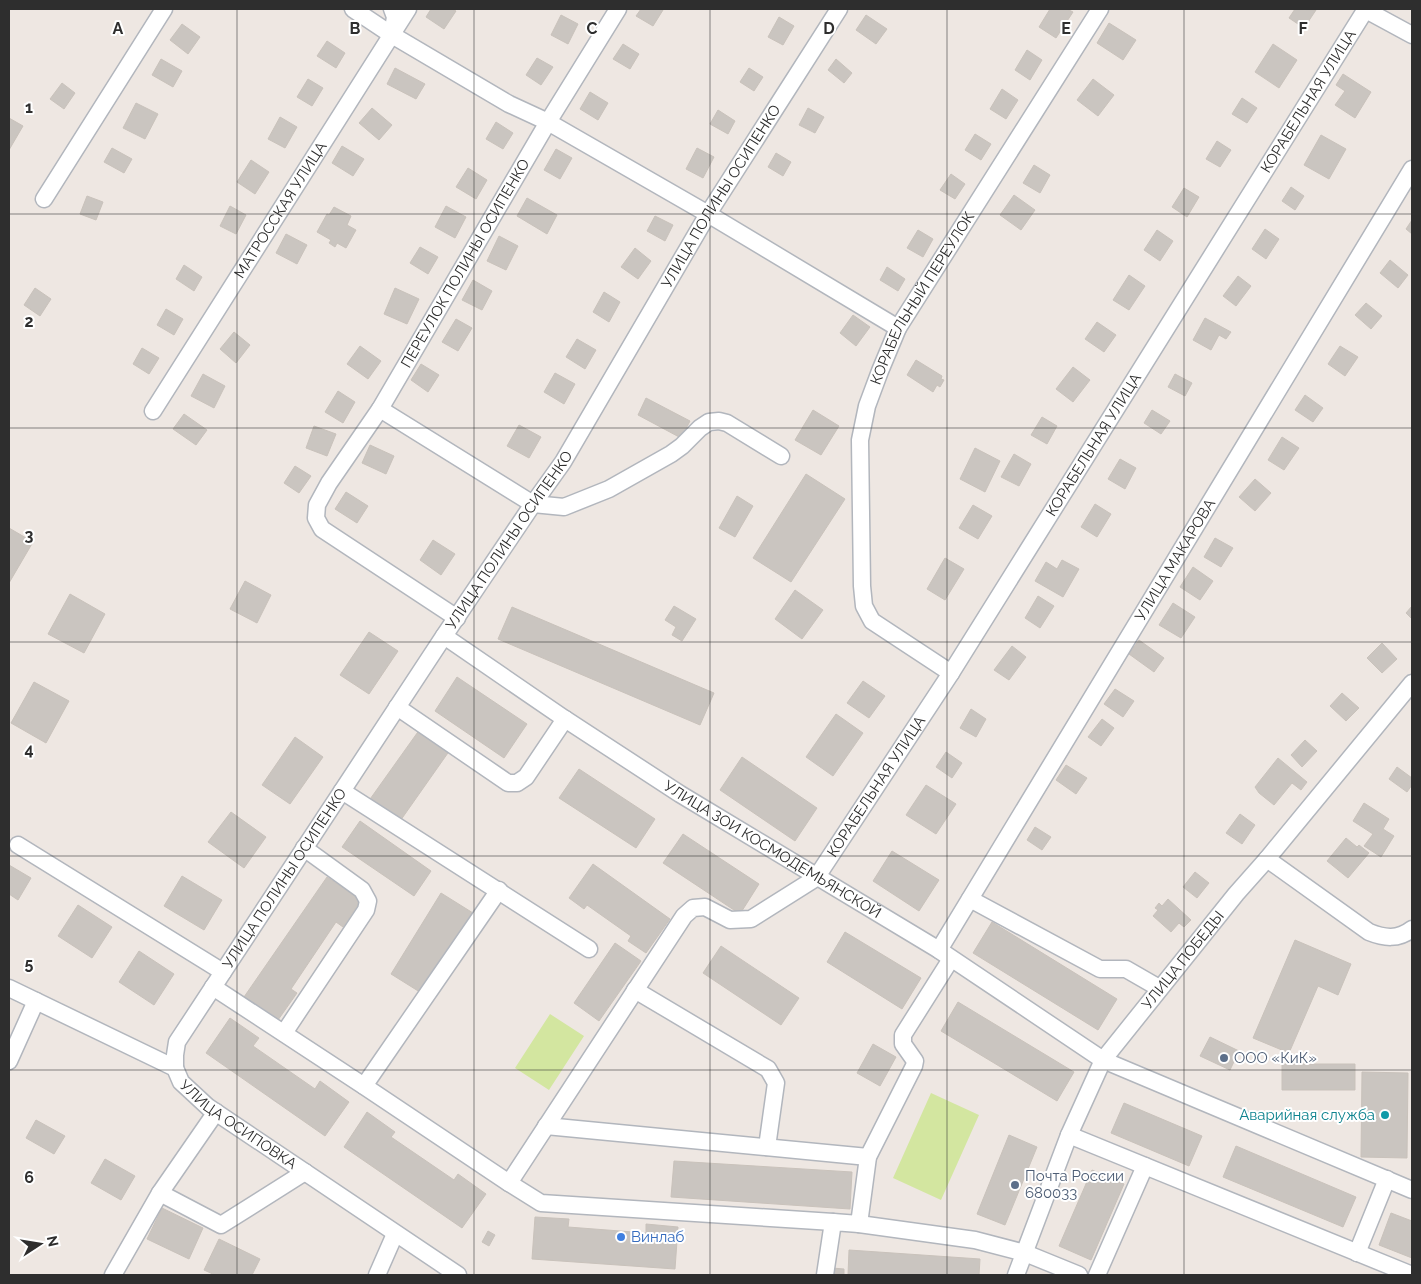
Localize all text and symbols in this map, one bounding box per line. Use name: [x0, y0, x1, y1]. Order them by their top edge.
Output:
text: A: [113, 19, 124, 38]
text: B: [350, 19, 361, 38]
text: C: [587, 19, 598, 38]
text: D: [823, 19, 835, 38]
text: E: [1061, 19, 1071, 38]
text: F: [1298, 19, 1308, 38]
street label: КОРАБЕЛЬНАЯ УЛИЦА: [1257, 26, 1360, 176]
text: 1: [25, 98, 33, 117]
street label: УЛИЦА ПОЛИНЫ ОСИПЕНКО: [658, 101, 784, 291]
street label: МАТРОССКАЯ УЛИЦА: [230, 138, 330, 282]
street label: ПЕРЕУЛОК ПОЛИНЫ ОСИПЕНКО: [397, 156, 533, 371]
street label: КОРАБЕЛЬНЫЙ ПЕРЕУЛОК: [867, 208, 979, 387]
text: 2: [24, 312, 34, 331]
street label: КОРАБЕЛЬНАЯ УЛИЦА: [1042, 370, 1145, 520]
street label: УЛИЦА ПОЛИНЫ ОСИПЕНКО: [442, 448, 576, 633]
street label: УЛИЦА МАКАРОВА: [1131, 496, 1219, 624]
text: 3: [25, 526, 34, 545]
street label: КОРАБЕЛЬНАЯ УЛИЦА: [823, 713, 929, 860]
text: 4: [24, 740, 34, 759]
street label: УЛИЦА ЗОИ КОСМОДЕМЬЯНСКОЙ: [660, 777, 885, 922]
street label: УЛИЦА ПОЛИНЫ ОСИПЕНКО: [219, 785, 350, 972]
street label: УЛИЦА ПОБЕДЫ: [1138, 907, 1228, 1013]
text: 5: [25, 954, 34, 973]
place label: ООО «КиК»: [1234, 1049, 1317, 1067]
marker: ООО «КиК»: [1218, 1052, 1230, 1064]
street label: УЛИЦА ОСИПОВКА: [176, 1076, 300, 1173]
place label: Аварийная служба: [1239, 1106, 1375, 1124]
marker: Аварийная служба: [1379, 1109, 1391, 1121]
place label: Почта России 680033: [1025, 1167, 1124, 1202]
text: 6: [24, 1168, 34, 1187]
marker: Почта России 680033: [1009, 1179, 1021, 1191]
north arrow: [15, 1219, 65, 1269]
place label: Винлаб: [631, 1228, 684, 1246]
marker: Винлаб: [615, 1231, 627, 1243]
text: N: [44, 1234, 62, 1248]

